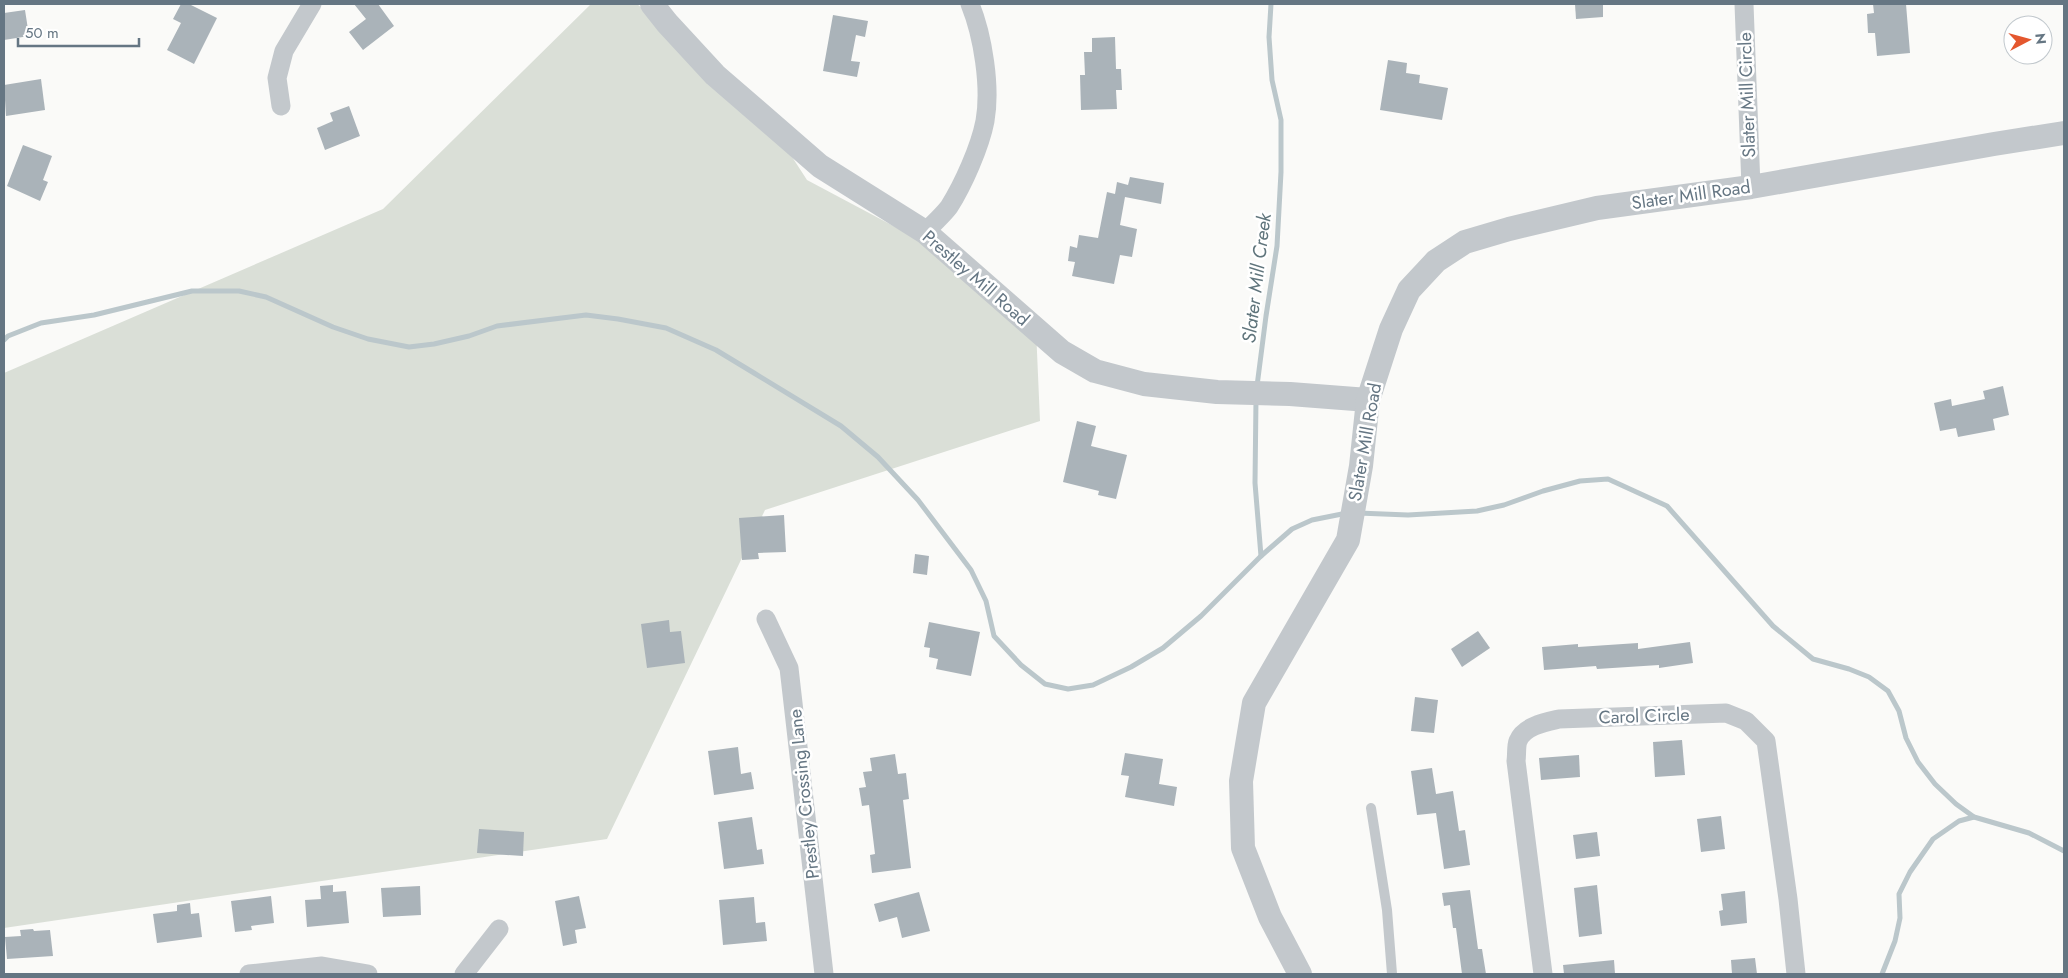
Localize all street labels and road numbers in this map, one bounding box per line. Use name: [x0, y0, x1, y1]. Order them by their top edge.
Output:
street label: Slater Mill Circle: [1732, 32, 1762, 158]
street label: Slater Mill Road: [1630, 174, 1752, 216]
street label: Prestley Mill Road: [917, 224, 1035, 332]
street label: Slater Mill Road: [1342, 381, 1388, 503]
street label: Carol Circle: [1598, 701, 1690, 731]
street label: Prestley Crossing Lane: [782, 708, 826, 880]

